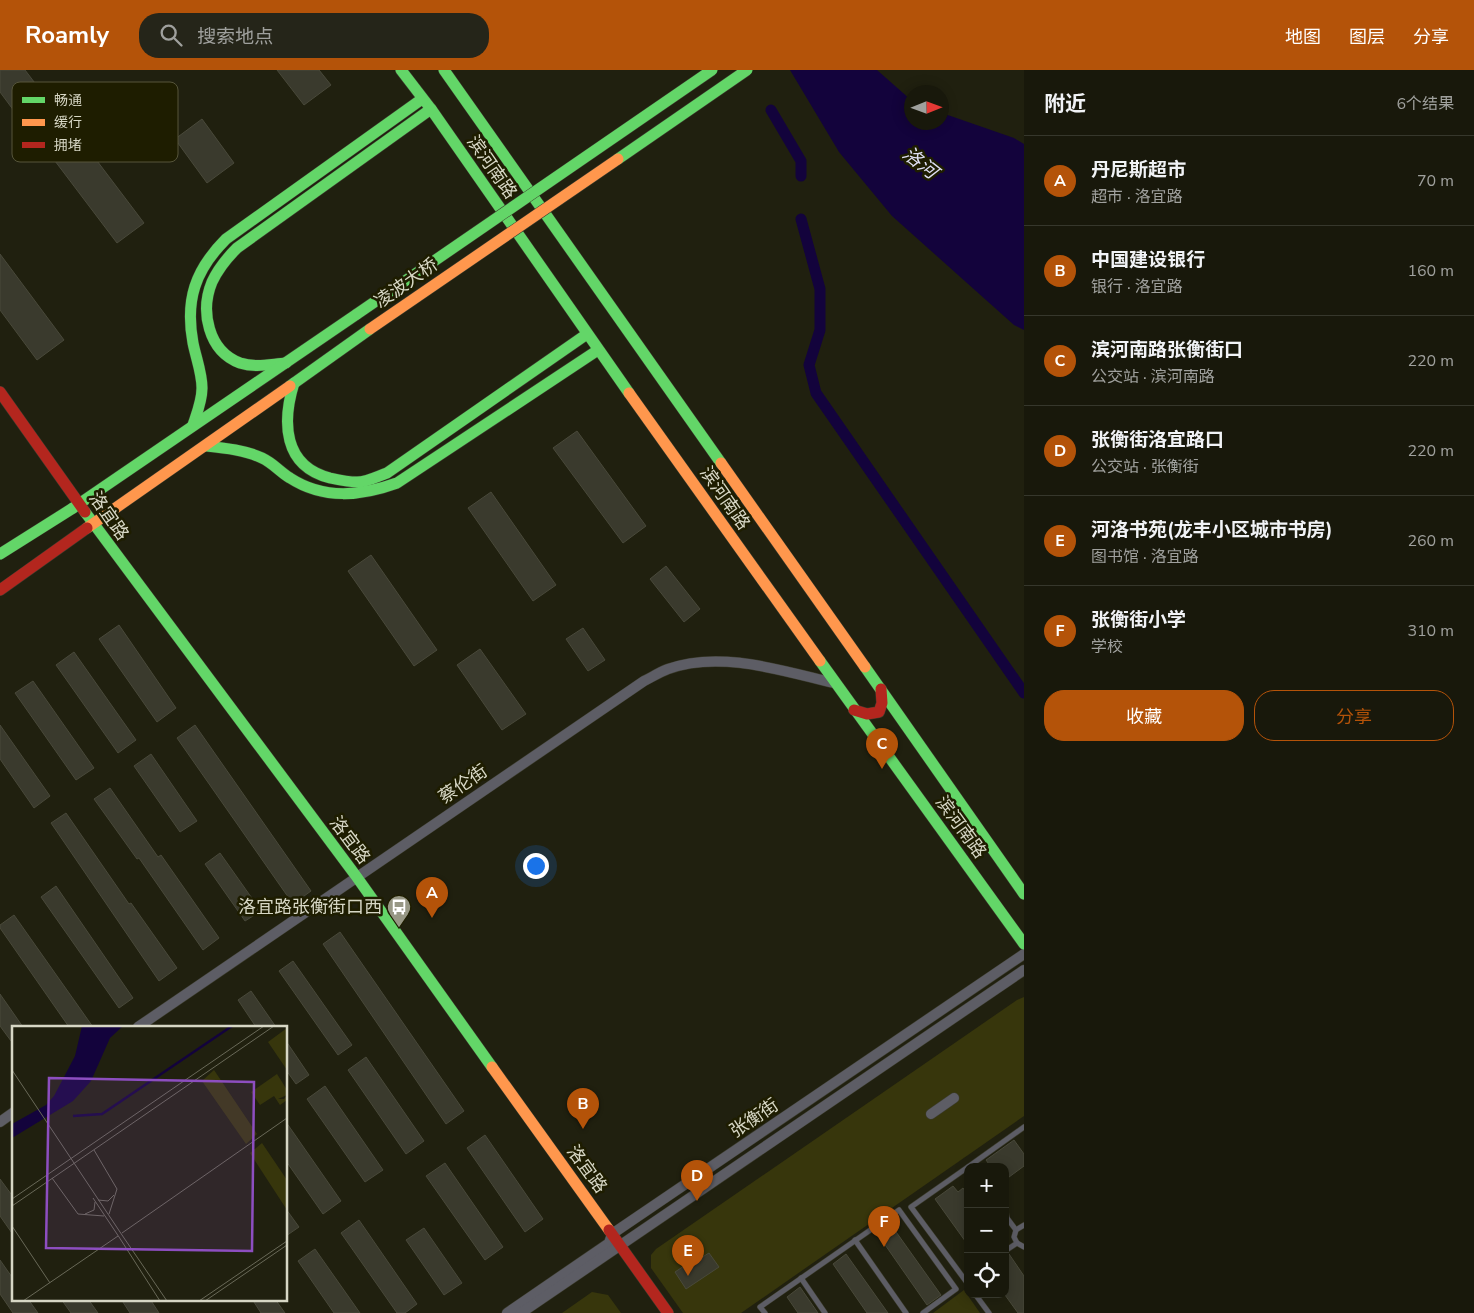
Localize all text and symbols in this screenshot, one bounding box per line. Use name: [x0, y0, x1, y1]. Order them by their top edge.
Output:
search box: [139, 13, 489, 58]
text: Roamly: [25, 19, 109, 51]
icon: search: [157, 21, 185, 49]
text: 搜索地点: [197, 24, 273, 50]
text: 地图: [1285, 25, 1321, 49]
text: 图层: [1349, 25, 1385, 49]
text: 分享: [1413, 25, 1449, 49]
legend: [12, 82, 178, 162]
north arrow: [904, 85, 949, 130]
text: 附近: [1044, 90, 1086, 118]
text: 畅通: [54, 91, 82, 110]
text: 6个结果: [1396, 93, 1454, 115]
text: 缓行: [54, 113, 82, 132]
street label: 滨河南路: [462, 131, 522, 203]
text: 拥堵: [54, 136, 82, 155]
water label: 洛河: [897, 141, 946, 187]
text: 丹尼斯超市: [1091, 157, 1186, 183]
text: A: [1054, 170, 1066, 192]
text: 70 m: [1417, 170, 1454, 192]
text: 超市 · 洛宜路: [1091, 186, 1183, 208]
text: 中国建设银行: [1091, 247, 1205, 273]
street label: 凌波大桥: [370, 253, 442, 313]
text: B: [1054, 260, 1066, 282]
text: 160 m: [1407, 260, 1454, 282]
text: 银行 · 洛宜路: [1091, 276, 1183, 298]
text: 滨河南路张衡街口: [1091, 337, 1243, 363]
text: C: [1055, 350, 1065, 372]
text: 220 m: [1407, 350, 1454, 372]
text: 公交站 · 滨河南路: [1091, 366, 1215, 388]
text: 张衡街洛宜路口: [1091, 427, 1224, 453]
text: D: [1054, 440, 1066, 462]
text: 220 m: [1407, 440, 1454, 462]
text: 公交站 · 张衡街: [1091, 456, 1199, 478]
street label: 滨河南路: [695, 462, 755, 534]
street label: 洛宜路: [84, 487, 134, 545]
text: 河洛书苑(龙丰小区城市书房): [1091, 517, 1333, 543]
text: E: [1055, 530, 1065, 552]
text: 260 m: [1407, 530, 1454, 552]
text: 图书馆 · 洛宜路: [1091, 546, 1199, 568]
text: 张衡街小学: [1091, 607, 1186, 633]
text: F: [1056, 620, 1065, 642]
text: 310 m: [1407, 620, 1454, 642]
text: 学校: [1091, 636, 1123, 658]
button: 收藏: [1044, 690, 1244, 741]
button: 分享: [1254, 690, 1454, 741]
pin: C: [866, 728, 898, 769]
street label: 蔡伦街: [434, 759, 492, 809]
street label: 滨河南路: [930, 791, 992, 863]
street label: 洛宜路: [324, 811, 376, 869]
your location: [523, 853, 549, 879]
pin: A: [416, 877, 448, 918]
bus stop icon: 洛宜路张衡街口西: [386, 894, 412, 928]
place label: 洛宜路张衡街口西: [238, 895, 382, 919]
inset map: [12, 1026, 288, 1300]
pin: B: [567, 1088, 599, 1129]
street label: 张衡街: [725, 1093, 783, 1143]
street label: 洛宜路: [561, 1140, 613, 1198]
pin: D: [681, 1160, 713, 1201]
map controls: [964, 1163, 1009, 1298]
button: +: [964, 1163, 1009, 1208]
pin: F: [868, 1206, 900, 1247]
button: −: [964, 1208, 1009, 1253]
pin: E: [672, 1235, 704, 1276]
button: locate: [964, 1253, 1009, 1298]

